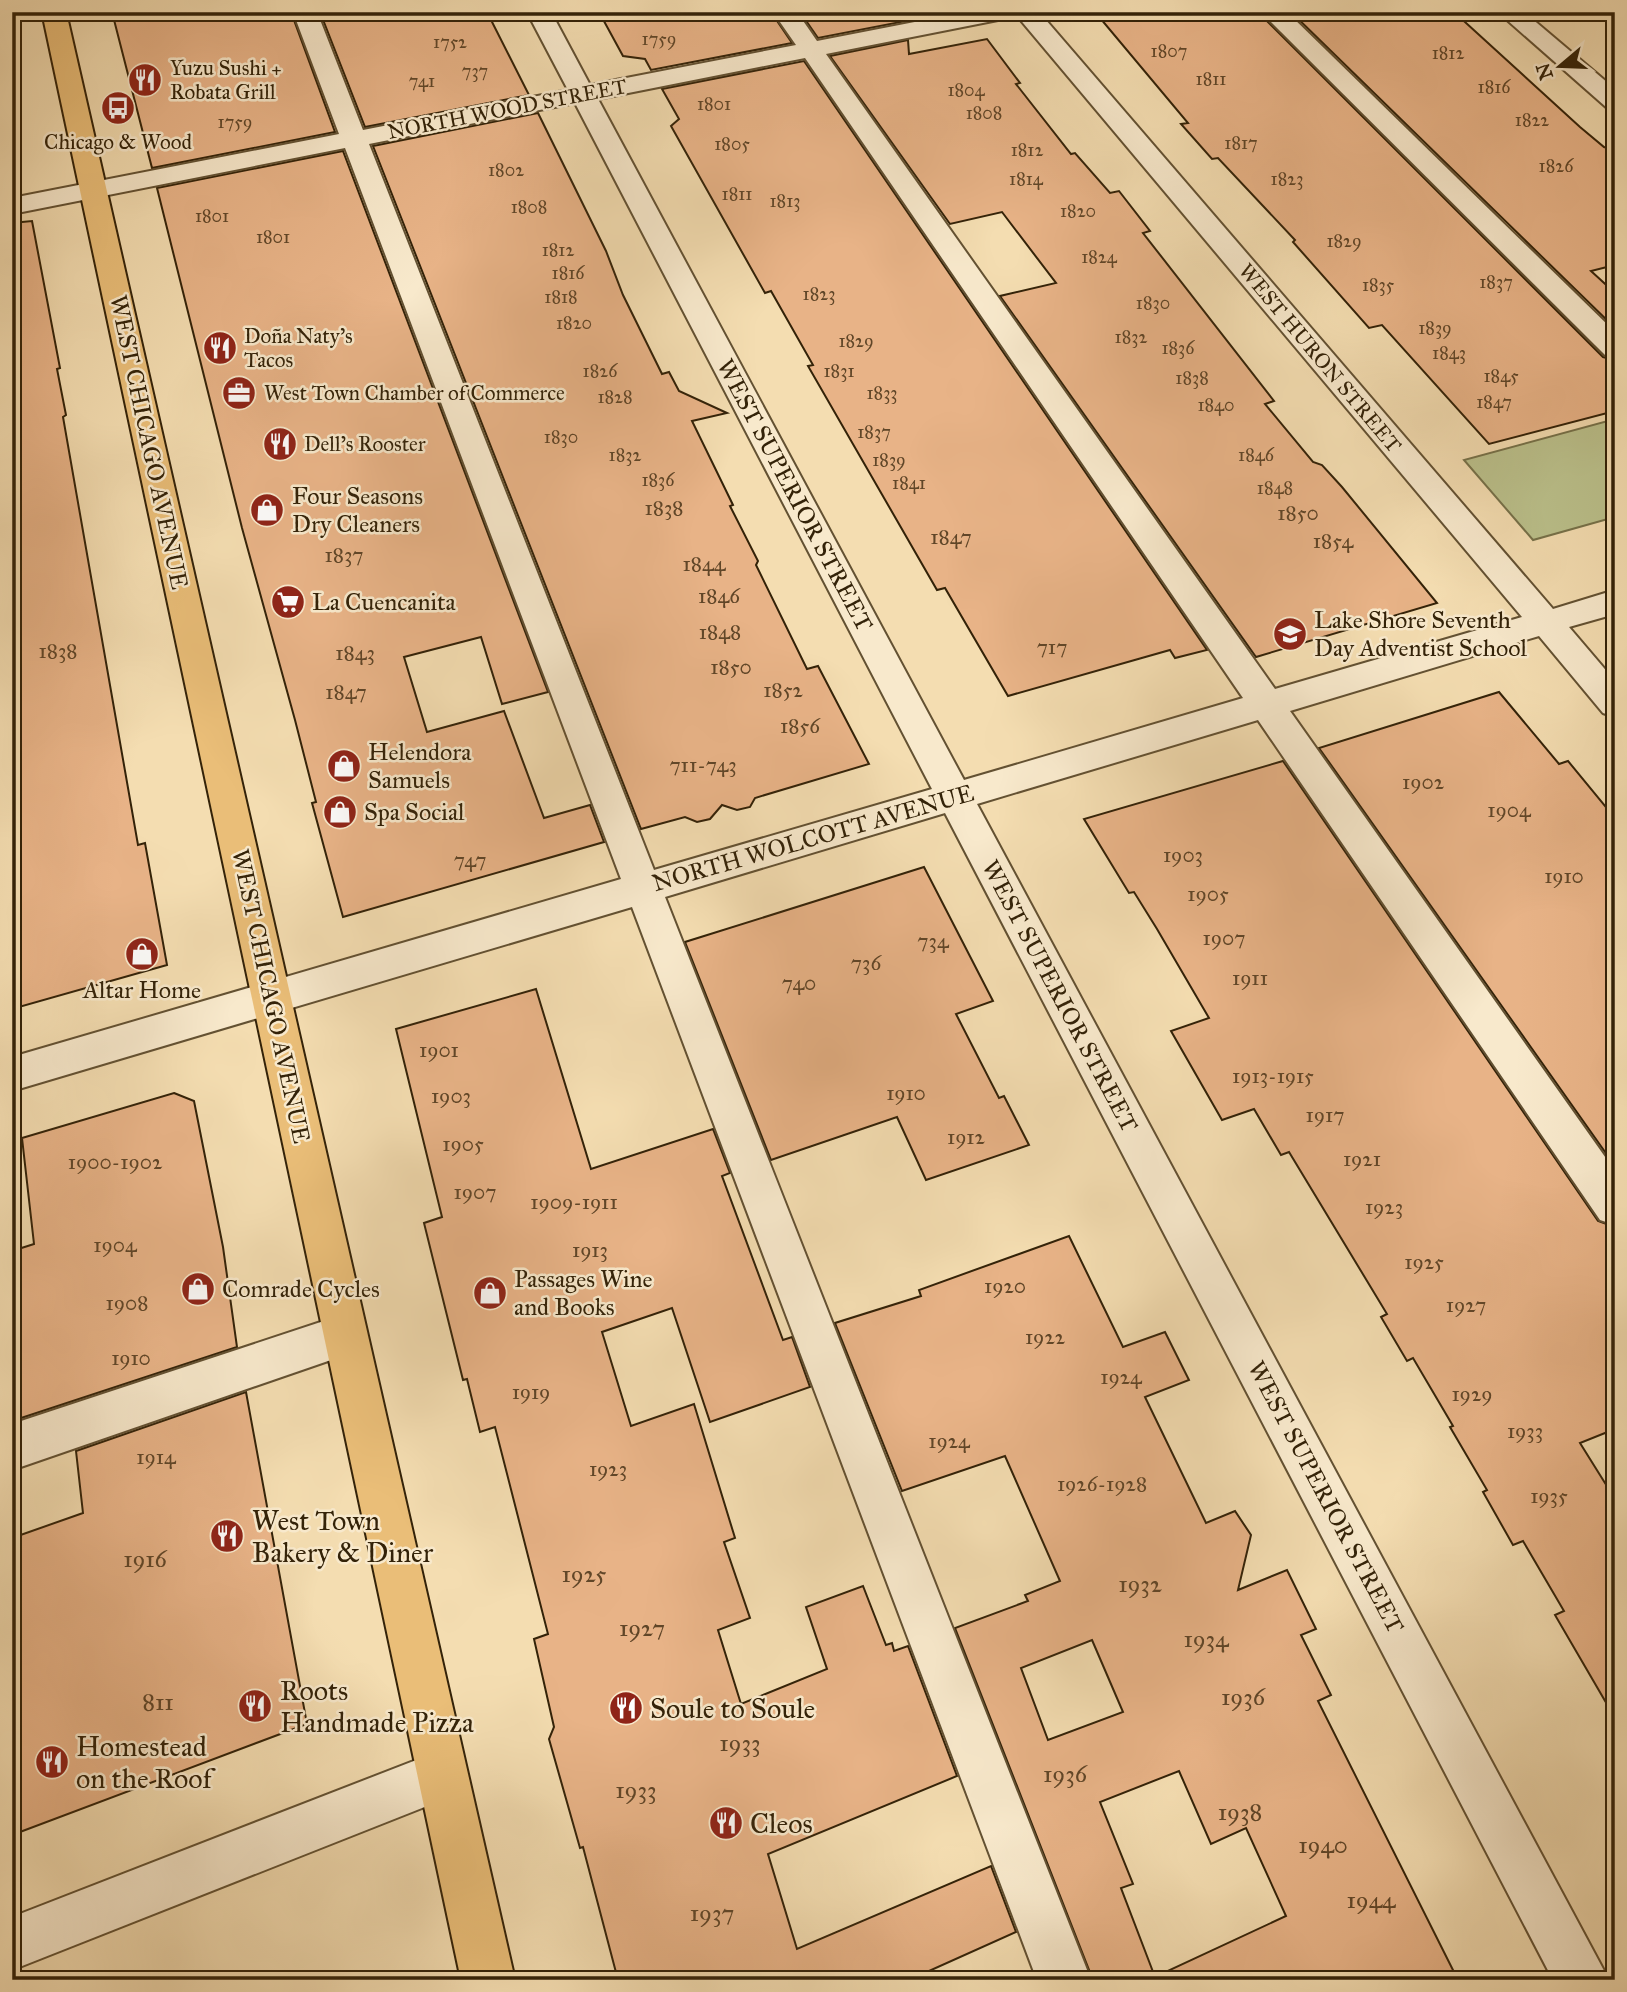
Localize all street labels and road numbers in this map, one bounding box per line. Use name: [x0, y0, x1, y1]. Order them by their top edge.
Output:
street label: NORTH WOOD STREET: [385, 73, 629, 145]
street label: WEST HURON STREET: [1233, 258, 1407, 458]
street label: WEST CHICAGO AVENUE: [103, 292, 195, 592]
street label: WEST SUPERIOR STREET: [710, 354, 880, 636]
street label: NORTH WOLCOTT AVENUE: [649, 778, 977, 898]
street label: WEST CHICAGO AVENUE: [225, 846, 317, 1146]
street label: WEST SUPERIOR STREET: [975, 855, 1145, 1137]
street label: WEST SUPERIOR STREET: [1241, 1356, 1411, 1638]

